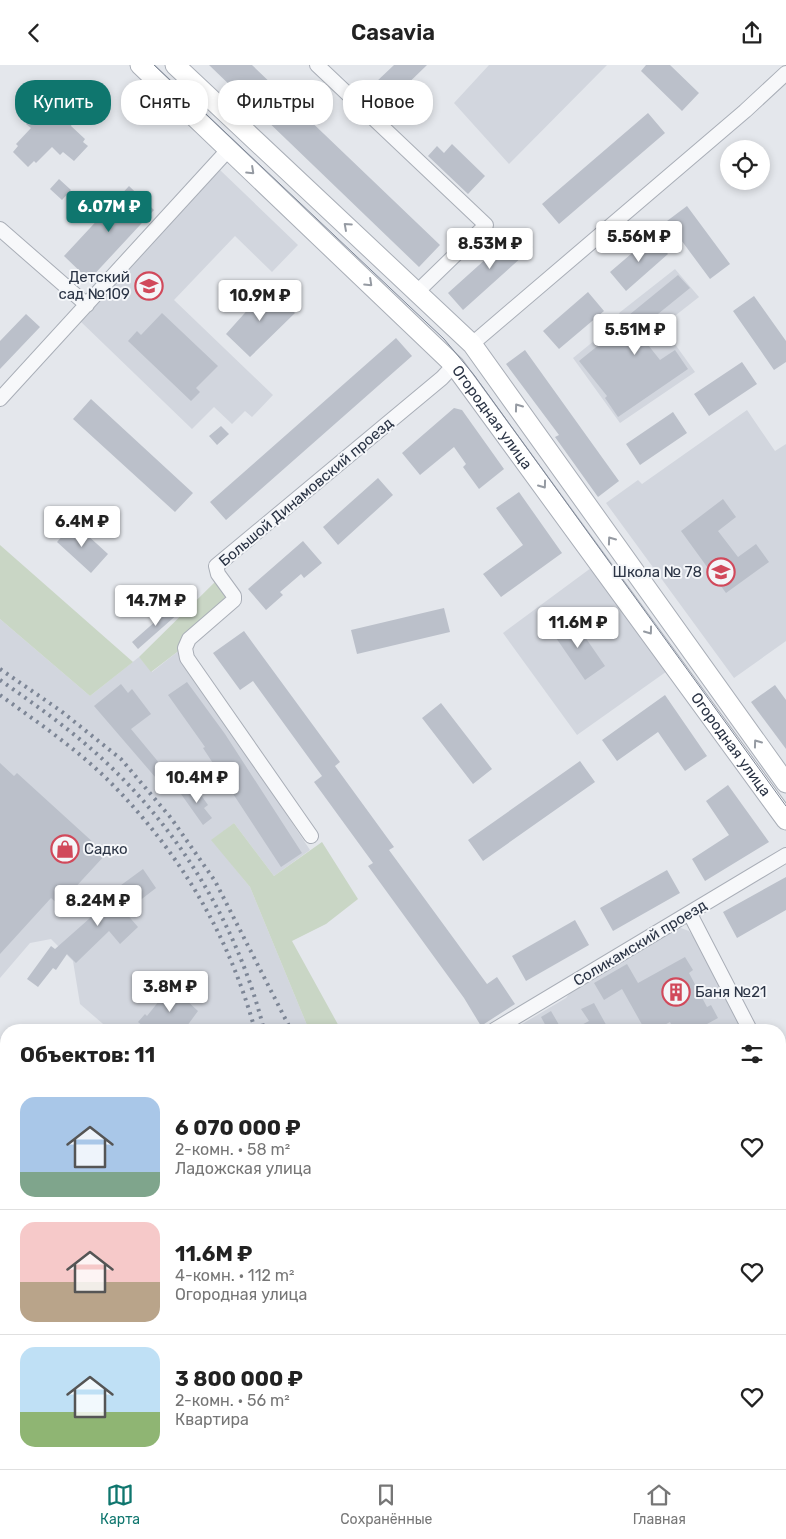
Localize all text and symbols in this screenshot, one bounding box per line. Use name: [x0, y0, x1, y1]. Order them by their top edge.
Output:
icon: back: [20, 19, 48, 47]
text: Casavia: [351, 19, 435, 46]
icon: share: [738, 19, 766, 47]
chip: Купить: [15, 80, 111, 125]
chip: Снять: [121, 80, 208, 125]
chip: Фильтры: [218, 80, 333, 125]
chip: Новое: [343, 80, 433, 125]
map controls: [720, 140, 770, 190]
button: locate: [720, 140, 770, 190]
one-way arrow: [245, 165, 254, 174]
pin: 6.07M ₽: [63, 191, 155, 233]
text: 6.07M ₽: [77, 197, 141, 216]
pin: 5.56M ₽: [593, 221, 685, 263]
one-way arrow: [343, 223, 352, 232]
pin: 8.53M ₽: [444, 227, 536, 270]
text: 5.56M ₽: [607, 227, 671, 246]
text: 8.53M ₽: [458, 234, 522, 253]
place label: Детский сад №109: [59, 268, 130, 303]
school or university icon: Детский сад №109: [134, 271, 164, 301]
one-way arrow: [364, 277, 373, 286]
pin: 10.9M ₽: [214, 279, 306, 322]
text: 10.9M ₽: [229, 286, 291, 305]
pin: 5.51M ₽: [589, 313, 681, 356]
text: 5.51M ₽: [604, 320, 666, 339]
street label: Огородная улица: [448, 362, 536, 473]
one-way arrow: [515, 403, 524, 413]
street label: Большой Динамовский проезд: [215, 414, 397, 570]
one-way arrow: [537, 479, 545, 488]
pin: 6.4M ₽: [41, 505, 123, 548]
text: 6.4M ₽: [55, 512, 109, 531]
one-way arrow: [608, 536, 617, 546]
school or university icon: Школа № 78: [706, 557, 736, 587]
place label: Школа № 78: [613, 563, 702, 581]
pin: 14.7M ₽: [110, 585, 202, 627]
text: 14.7M ₽: [126, 591, 186, 610]
pin: 11.6M ₽: [532, 607, 624, 649]
text: 11.6M ₽: [549, 613, 607, 632]
one-way arrow: [643, 625, 651, 634]
street label: Огородная улица: [687, 689, 775, 800]
one-way arrow: [755, 740, 763, 749]
pin: 10.4M ₽: [151, 761, 243, 804]
text: 10.4M ₽: [166, 768, 228, 787]
shop icon: Садко: [50, 834, 80, 864]
place label: Садко: [84, 840, 128, 858]
pin: 8.24M ₽: [52, 885, 144, 927]
text: 8.24M ₽: [66, 891, 130, 910]
street label: Соликамский проезд: [570, 896, 710, 990]
pin: 3.8M ₽: [129, 971, 211, 1013]
text: 3.8M ₽: [143, 977, 197, 996]
building icon: Баня №21: [661, 977, 691, 1007]
place label: Баня №21: [695, 983, 766, 1001]
icon: filters: [738, 1040, 766, 1068]
text: Объектов: 11: [20, 1042, 155, 1067]
text: 6 070 000 ₽: [175, 1115, 301, 1140]
icon: home: [60, 1117, 120, 1177]
icon: heart: [738, 1133, 766, 1161]
text: 2-комн. · 58 m²: [175, 1140, 290, 1159]
text: Ладожская улица: [175, 1159, 312, 1178]
text: 11.6M ₽: [175, 1241, 252, 1266]
icon: home: [60, 1242, 120, 1302]
icon: heart: [738, 1258, 766, 1286]
text: 4-комн. · 112 m²: [175, 1266, 295, 1285]
text: Огородная улица: [175, 1285, 307, 1304]
text: 3 800 000 ₽: [175, 1366, 303, 1391]
icon: home: [60, 1367, 120, 1427]
icon: heart: [738, 1383, 766, 1411]
text: 2-комн. · 56 m²: [175, 1391, 290, 1410]
text: Квартира: [175, 1410, 249, 1429]
tab: Карта: [100, 1481, 140, 1528]
tab: Сохранённые: [340, 1481, 432, 1528]
tab: Главная: [633, 1481, 686, 1528]

